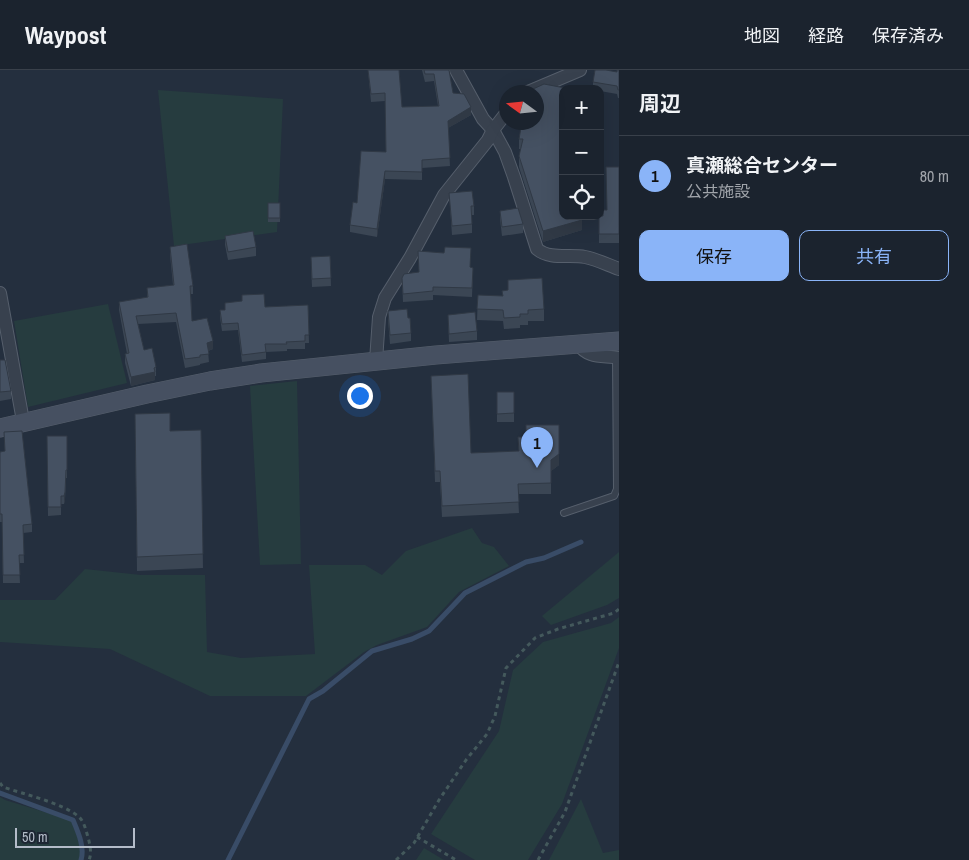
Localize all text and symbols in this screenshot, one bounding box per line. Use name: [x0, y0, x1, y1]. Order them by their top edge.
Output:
text: Waypost: [25, 19, 106, 51]
text: 地図: [744, 23, 780, 48]
text: 経路: [808, 23, 844, 48]
text: 保存済み: [872, 23, 944, 48]
north arrow: [499, 85, 544, 130]
map controls: [559, 85, 604, 220]
button: +: [559, 85, 604, 130]
text: 周辺: [639, 89, 681, 118]
button: −: [559, 130, 604, 175]
text: 真瀬総合センター: [686, 152, 838, 178]
text: 1: [651, 165, 659, 187]
text: 80 m: [920, 165, 949, 187]
button: locate: [559, 175, 604, 220]
text: 公共施設: [686, 180, 750, 202]
button: 保存: [639, 230, 789, 281]
button: 共有: [799, 230, 949, 281]
your location: [347, 383, 373, 409]
pin: 1: [521, 427, 553, 468]
scale bar: [15, 825, 135, 848]
text: 50 m: [22, 828, 48, 846]

